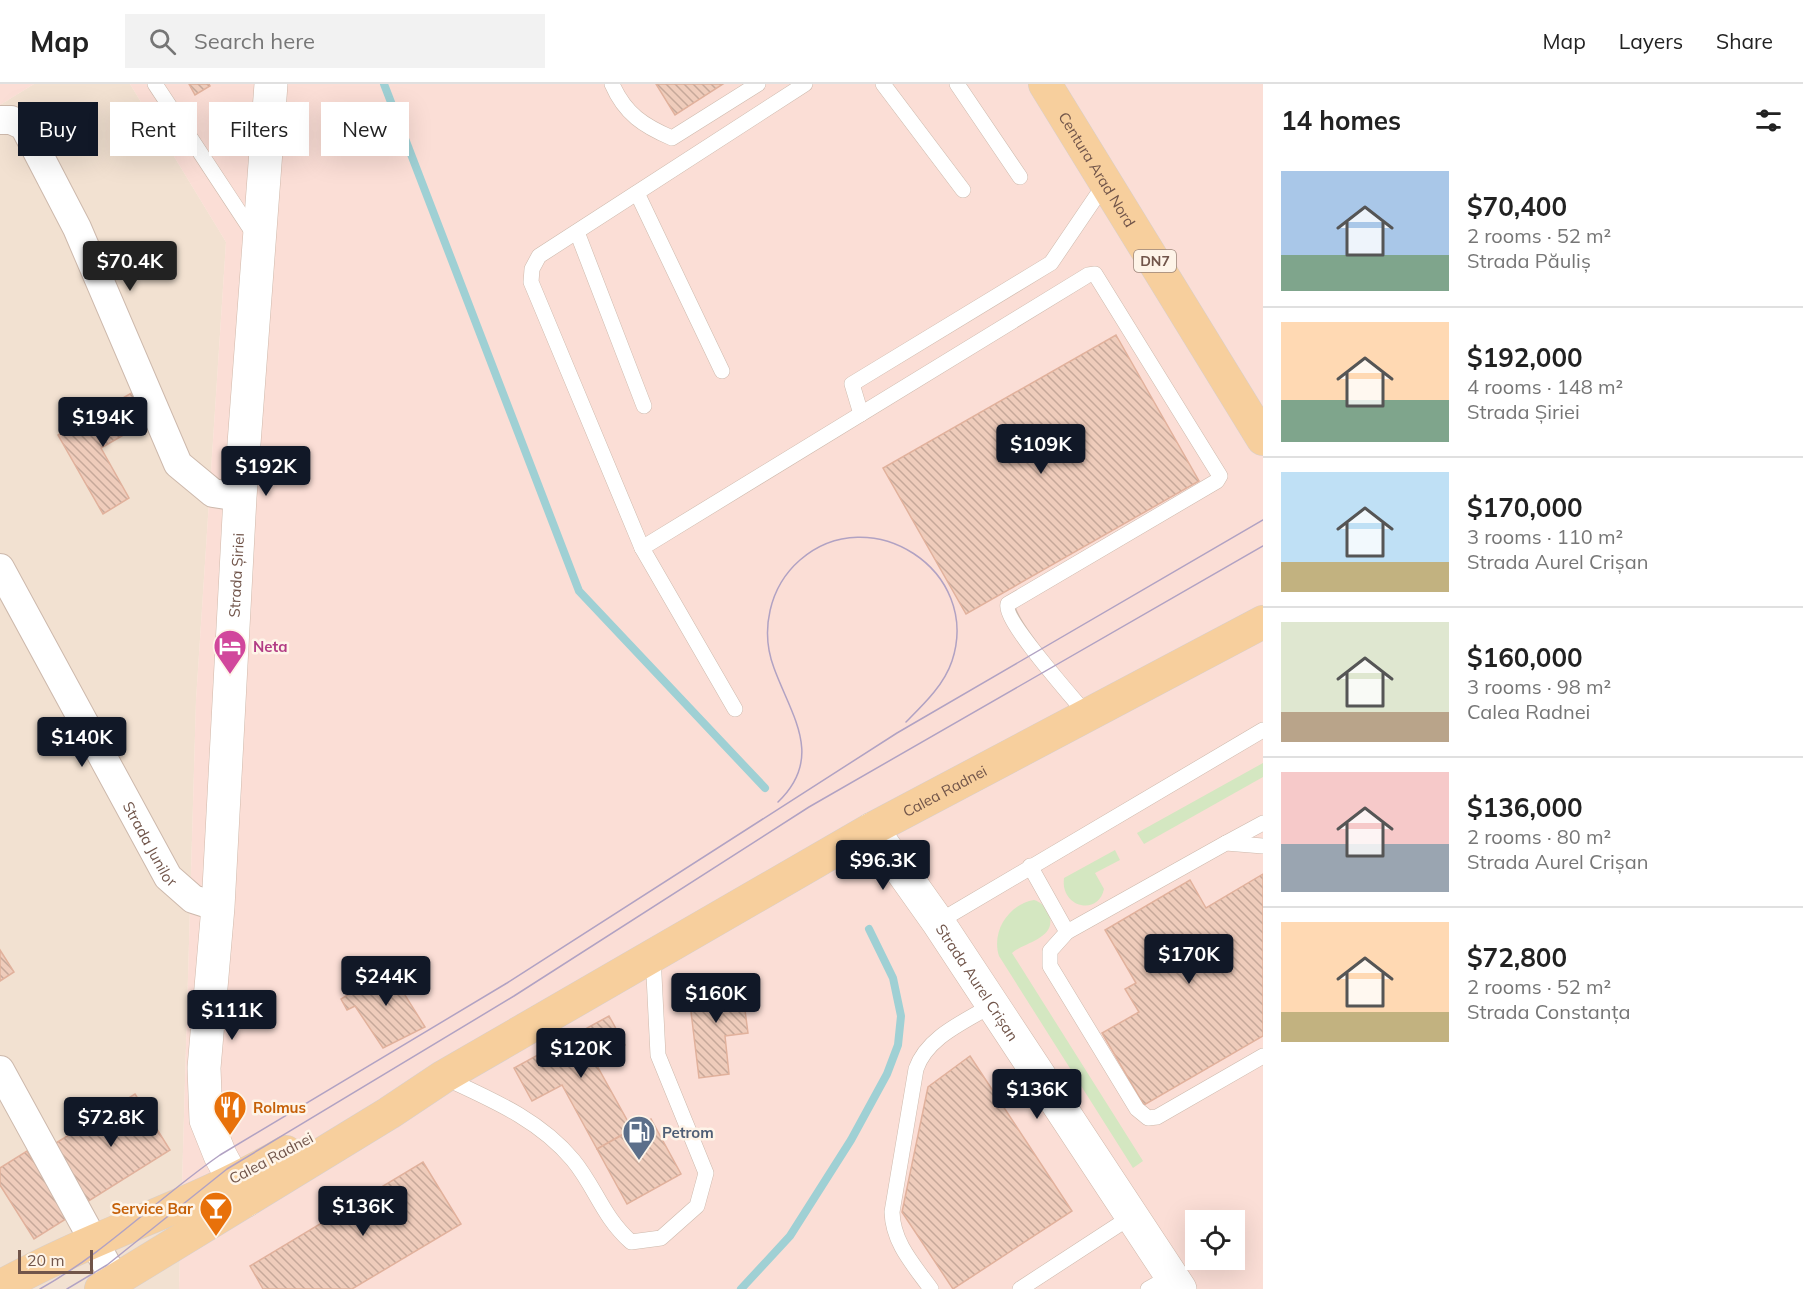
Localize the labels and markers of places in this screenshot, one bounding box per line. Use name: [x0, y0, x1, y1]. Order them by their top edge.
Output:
pin: $70.4K: [81, 241, 179, 292]
pin: $194K: [61, 397, 145, 448]
pin: $109K: [999, 424, 1083, 475]
pin: $192K: [224, 446, 308, 497]
hotel icon: Neta: [212, 628, 248, 675]
place label: Neta: [253, 637, 288, 656]
pin: $140K: [40, 717, 124, 768]
pin: $96.3K: [834, 840, 932, 891]
pin: $170K: [1147, 934, 1231, 985]
pin: $244K: [344, 956, 428, 1007]
pin: $160K: [674, 973, 758, 1024]
pin: $111K: [190, 990, 274, 1041]
pin: $120K: [539, 1028, 623, 1079]
pin: $136K: [995, 1069, 1079, 1120]
restaurant icon: Rolmus: [212, 1089, 248, 1136]
pin: $72.8K: [62, 1097, 160, 1148]
place label: Rolmus: [253, 1098, 306, 1117]
fuel station icon: Petrom: [621, 1114, 657, 1161]
place label: Petrom: [662, 1123, 714, 1142]
pin: $136K: [321, 1186, 405, 1237]
bar icon: Service Bar: [198, 1190, 234, 1237]
place label: Service Bar: [111, 1199, 193, 1218]

